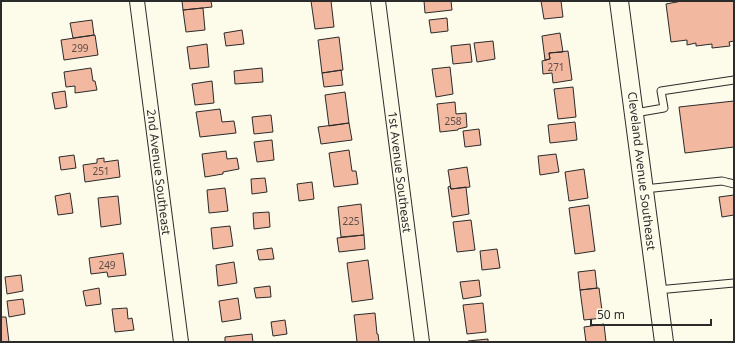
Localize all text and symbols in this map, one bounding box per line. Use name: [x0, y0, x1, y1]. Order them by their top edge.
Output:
house number: 299: [71, 41, 89, 55]
house number: 271: [547, 60, 565, 74]
street label: Cleveland Avenue Southeast: [624, 91, 660, 252]
street label: 2nd Avenue Southeast: [143, 108, 175, 237]
street label: 1st Avenue Southeast: [384, 110, 416, 234]
house number: 258: [444, 114, 462, 128]
house number: 251: [92, 164, 110, 178]
house number: 225: [342, 214, 360, 228]
house number: 249: [98, 258, 116, 272]
scale bar: [591, 301, 711, 327]
text: 50 m: [597, 306, 625, 323]

